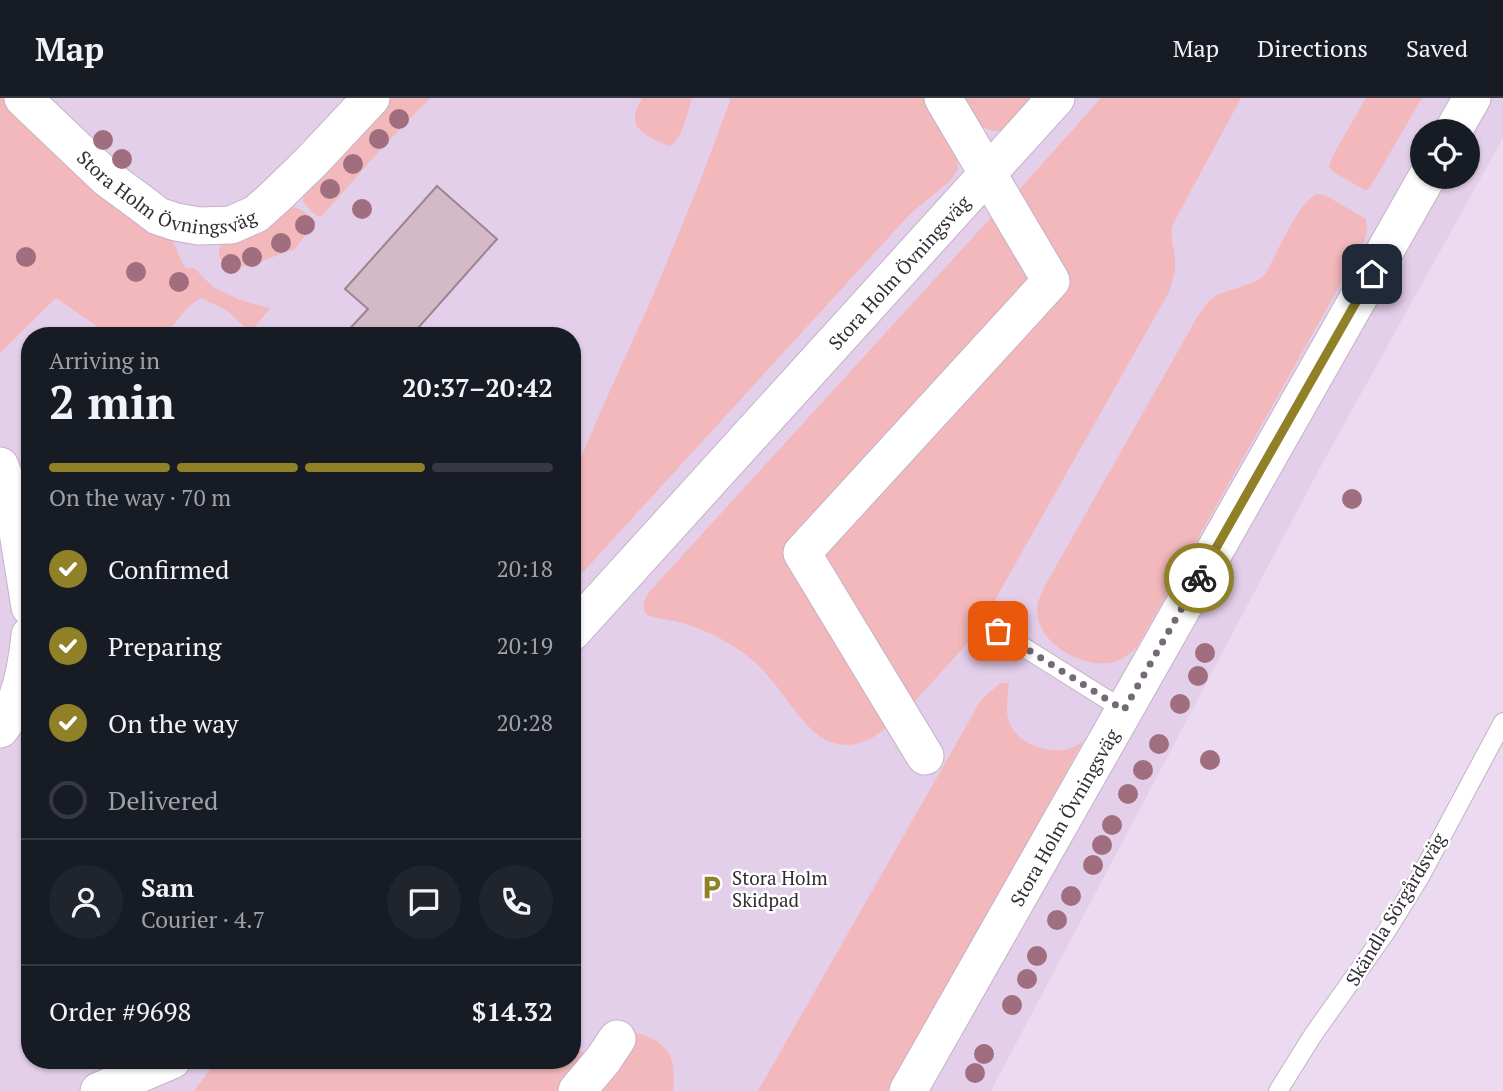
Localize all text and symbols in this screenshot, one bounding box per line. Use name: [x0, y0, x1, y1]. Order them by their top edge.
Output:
text: Map: [35, 27, 104, 70]
text: Map: [1173, 32, 1219, 64]
text: Directions: [1257, 32, 1368, 64]
text: Saved: [1406, 32, 1468, 64]
map controls: [1410, 119, 1480, 189]
button: locate: [1410, 119, 1480, 189]
street label: Stora Holm Övningsväg: [72, 144, 261, 239]
street label: Stora Holm Övningsväg: [822, 189, 975, 354]
pin: [1342, 244, 1402, 304]
icon: home: [1353, 255, 1391, 293]
text: Arriving in: [49, 345, 160, 376]
text: 20:37–20:42: [402, 370, 553, 404]
text: 2 min: [49, 371, 175, 432]
text: On the way · 70 m: [49, 482, 231, 513]
courier: [1164, 543, 1234, 613]
icon: check: [49, 550, 87, 588]
text: Confirmed: [108, 552, 229, 586]
text: 20:18: [496, 553, 553, 584]
icon: bike: [1180, 559, 1218, 597]
pin: [968, 601, 1028, 661]
icon: bag: [979, 612, 1017, 650]
icon: check: [49, 627, 87, 665]
text: Preparing: [108, 629, 221, 663]
text: 20:19: [496, 630, 553, 661]
icon: check: [49, 704, 87, 742]
text: On the way: [108, 706, 239, 740]
text: 20:28: [496, 707, 553, 738]
street label: Stora Holm Övningsväg: [1003, 723, 1124, 910]
text: Delivered: [108, 783, 218, 817]
street label: Skändla Sörgårdsväg: [1339, 827, 1451, 990]
button: person: [49, 865, 123, 939]
button: chat: [387, 865, 461, 939]
button: phone: [479, 865, 553, 939]
place label: Stora Holm Skidpad: [732, 865, 828, 912]
text: Sam: [141, 870, 194, 904]
parking icon: Stora Holm Skidpad: [698, 874, 726, 902]
text: Courier · 4.7: [141, 904, 265, 935]
text: Order #9698: [49, 994, 191, 1028]
text: $14.32: [472, 994, 553, 1028]

